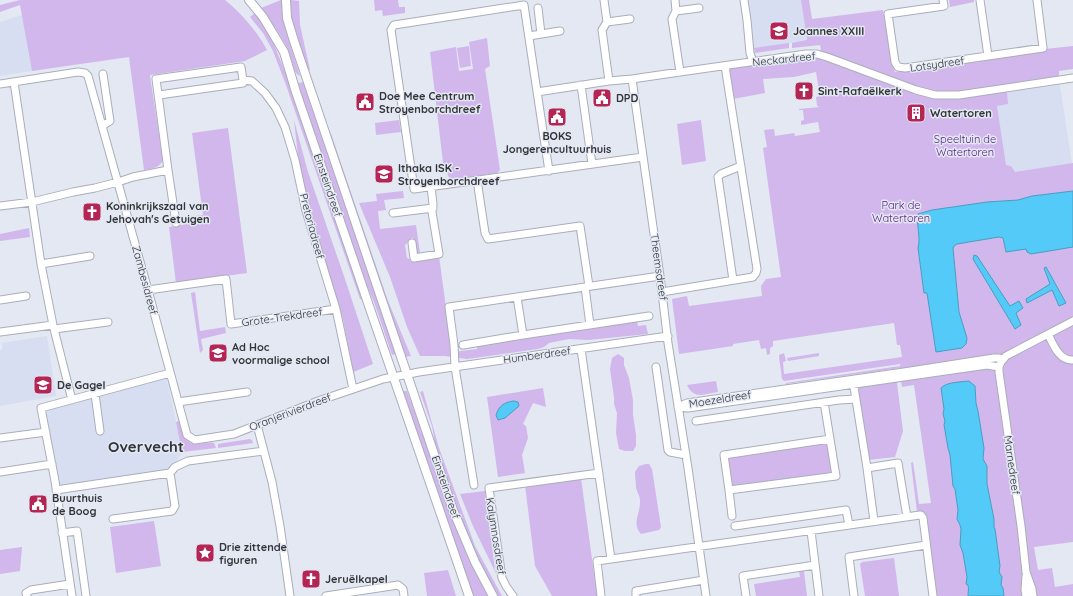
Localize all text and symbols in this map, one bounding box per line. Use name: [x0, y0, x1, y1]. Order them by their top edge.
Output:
school or university icon: Joannes XXIII: [768, 20, 790, 42]
place label: Joannes XXIII: [793, 24, 864, 38]
street label: Neckardreef: [752, 49, 816, 69]
street label: Lotsydreef: [909, 53, 965, 75]
church icon: Sint-Rafaëlkerk: [793, 80, 815, 102]
place label: Sint-Rafaëlkerk: [818, 84, 902, 98]
public building icon: DPD: [591, 87, 613, 109]
place label: Doe Mee Centrum Stroyenborchdreef: [379, 89, 481, 116]
public building icon: Doe Mee Centrum Stroyenborchdreef: [354, 91, 376, 113]
place label: DPD: [616, 91, 638, 105]
building icon: Watertoren: [905, 102, 927, 124]
public building icon: BOKS Jongerencultuurhuis: [546, 106, 568, 128]
place label: Watertoren: [930, 106, 992, 120]
place label: BOKS Jongerencultuurhuis: [503, 129, 611, 156]
park label: Speeltuin de Watertoren: [934, 132, 996, 159]
street label: Einsteindreef: [311, 152, 345, 218]
place label: Ithaka ISK - Stroyenborchdreef: [398, 161, 500, 188]
school or university icon: Ithaka ISK - Stroyenborchdreef: [373, 163, 395, 185]
street label: Pretoriadreef: [297, 192, 327, 260]
park label: Park de Watertoren: [872, 198, 930, 225]
place label: Koninkrijkszaal van Jehovah's Getuigen: [106, 199, 210, 226]
church icon: Koninkrijkszaal van Jehovah's Getuigen: [81, 201, 103, 223]
street label: Theemsdreef: [647, 233, 671, 301]
street label: Zambesidreef: [129, 244, 161, 316]
street label: Grote-Trekdreef: [241, 304, 323, 330]
place label: Ad Hoc voormalige school: [232, 340, 330, 367]
school or university icon: Ad Hoc voormalige school: [207, 342, 229, 364]
street label: Humberdreef: [502, 343, 572, 367]
school or university icon: De Gagel: [32, 374, 54, 396]
place label: De Gagel: [57, 378, 106, 392]
street label: Moezeldreef: [688, 387, 752, 411]
street label: Oranjerivierdreef: [247, 390, 333, 434]
street label: Marnedreef: [1001, 435, 1023, 496]
district label: Overvecht: [108, 437, 184, 456]
street label: Einsteindreef: [429, 454, 463, 520]
place label: Buurthuis de Boog: [52, 491, 102, 518]
public building icon: Buurthuis de Boog: [27, 493, 49, 515]
street label: Kalymnosdreef: [483, 496, 509, 576]
place label: Drie zittende figuren: [219, 540, 288, 567]
place icon: Drie zittende figuren: [194, 542, 216, 564]
church icon: Jeruëlkapel: [300, 568, 322, 590]
place label: Jeruëlkapel: [325, 572, 388, 586]

